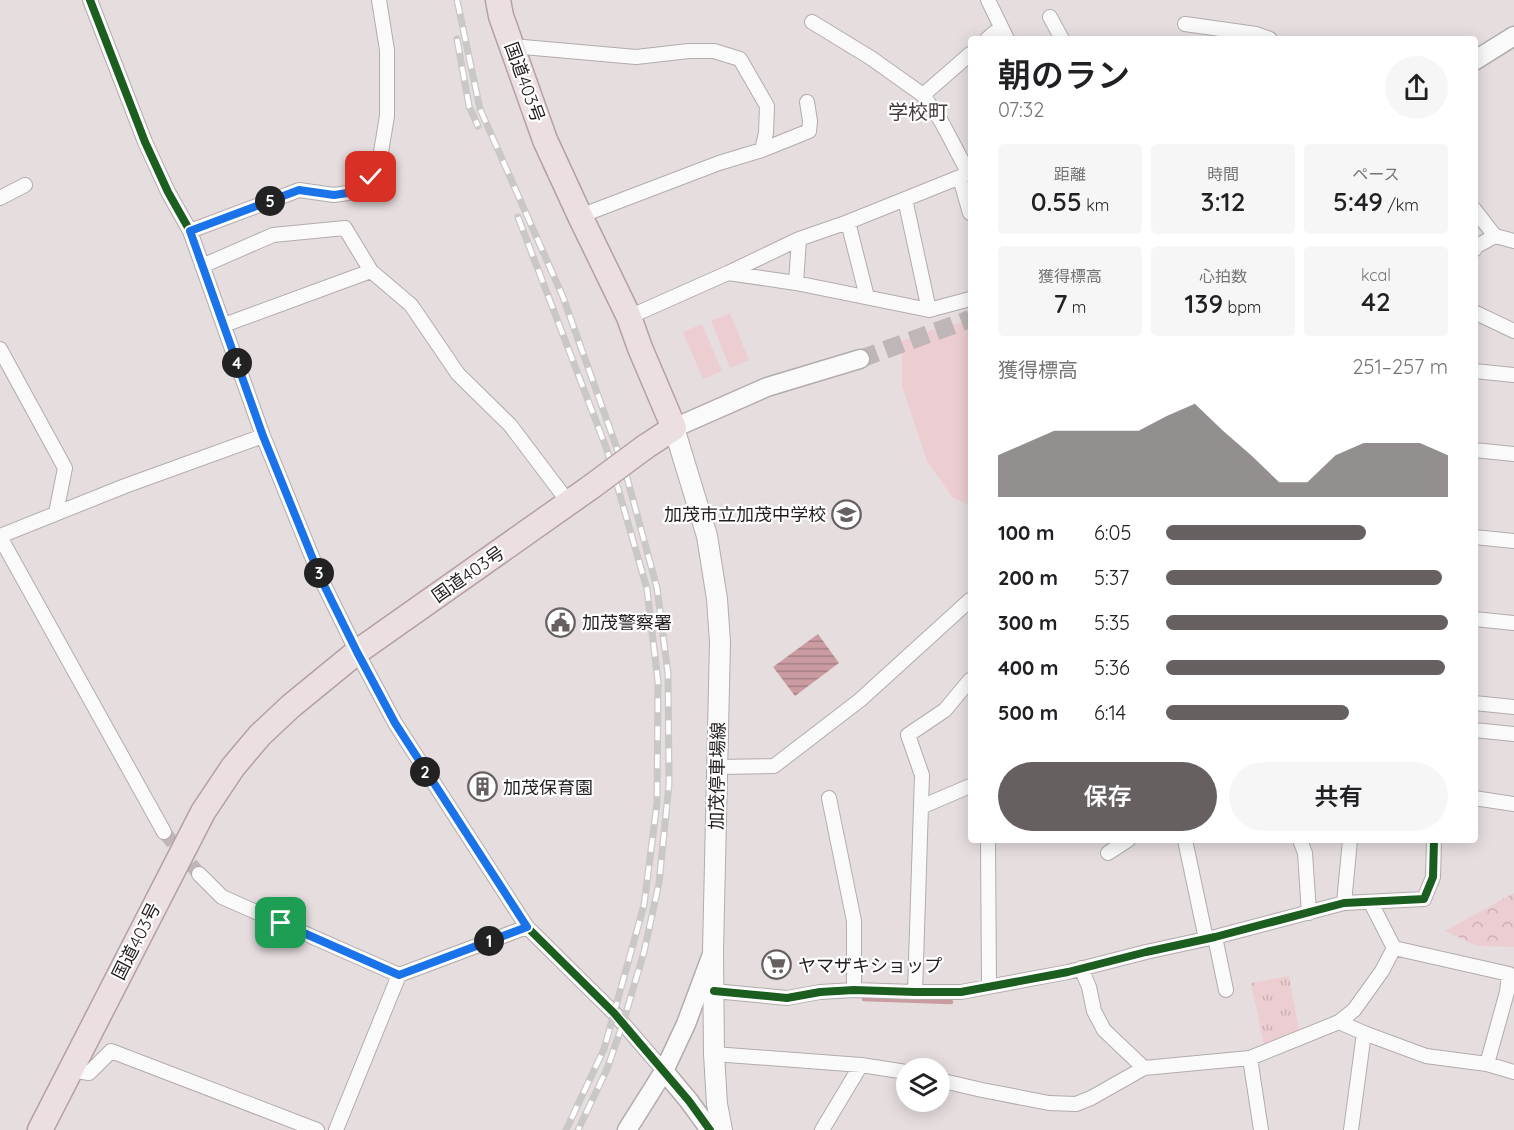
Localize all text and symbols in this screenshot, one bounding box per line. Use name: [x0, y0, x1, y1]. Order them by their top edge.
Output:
street label: 国道403号: [500, 39, 550, 125]
text: 朝のラン: [998, 54, 1130, 95]
button: share: [1385, 56, 1448, 119]
text: 07:32: [998, 97, 1044, 122]
district label: 学校町: [888, 99, 948, 124]
pin: [345, 151, 396, 202]
icon: check: [354, 160, 387, 193]
text: 距離: [1054, 164, 1086, 184]
text: 時間: [1207, 164, 1239, 184]
text: ペース: [1352, 164, 1400, 184]
text: 0.55: [1031, 185, 1082, 218]
text: 3:12: [1201, 185, 1245, 218]
text: 5:49: [1333, 185, 1383, 218]
pin: 5: [255, 186, 285, 216]
text: 5: [265, 191, 275, 211]
text: km: [1082, 195, 1109, 215]
text: /km: [1383, 195, 1419, 215]
text: kcal: [1361, 265, 1391, 285]
text: 獲得標高: [1038, 266, 1102, 286]
text: 心拍数: [1199, 266, 1247, 286]
text: 42: [1361, 285, 1391, 318]
text: 7: [1054, 287, 1068, 320]
text: 139: [1185, 287, 1223, 320]
text: m: [1068, 297, 1086, 317]
text: bpm: [1223, 297, 1261, 317]
pin: 4: [222, 348, 252, 378]
text: 4: [232, 353, 242, 373]
text: 251–257 m: [1352, 354, 1448, 379]
text: 獲得標高: [998, 357, 1078, 382]
school or university icon: 加茂市立加茂中学校: [831, 498, 863, 530]
place label: 加茂市立加茂中学校: [664, 503, 826, 526]
text: 100 m: [998, 520, 1054, 545]
text: 6:05: [1094, 520, 1131, 545]
street label: 国道403号: [427, 541, 509, 607]
pin: 3: [304, 558, 334, 588]
text: 3: [315, 563, 323, 583]
text: 200 m: [998, 565, 1058, 590]
text: 5:37: [1094, 565, 1129, 590]
public building icon: 加茂警察署: [545, 606, 577, 638]
text: 300 m: [998, 610, 1057, 635]
text: 5:35: [1094, 610, 1130, 635]
place label: 加茂警察署: [582, 611, 672, 634]
text: 400 m: [998, 655, 1058, 680]
text: 5:36: [1094, 655, 1130, 680]
text: 500 m: [998, 700, 1058, 725]
text: 6:14: [1094, 700, 1126, 725]
street label: 加茂停車場線: [705, 722, 729, 830]
pin: 2: [410, 757, 440, 787]
text: 2: [420, 762, 430, 782]
button: 保存: [998, 762, 1217, 831]
button: 共有: [1229, 762, 1448, 831]
building icon: 加茂保育園: [466, 771, 498, 803]
place label: 加茂保育園: [503, 776, 593, 799]
pin: [255, 897, 306, 948]
street label: 国道403号: [107, 899, 165, 983]
icon: arrive: [264, 906, 297, 939]
pin: 1: [474, 926, 504, 956]
text: 1: [486, 931, 492, 951]
supermarket icon: ヤマザキショップ: [761, 949, 793, 981]
place label: ヤマザキショップ: [798, 954, 942, 977]
map controls: [896, 1058, 950, 1112]
button: layers: [896, 1058, 950, 1112]

